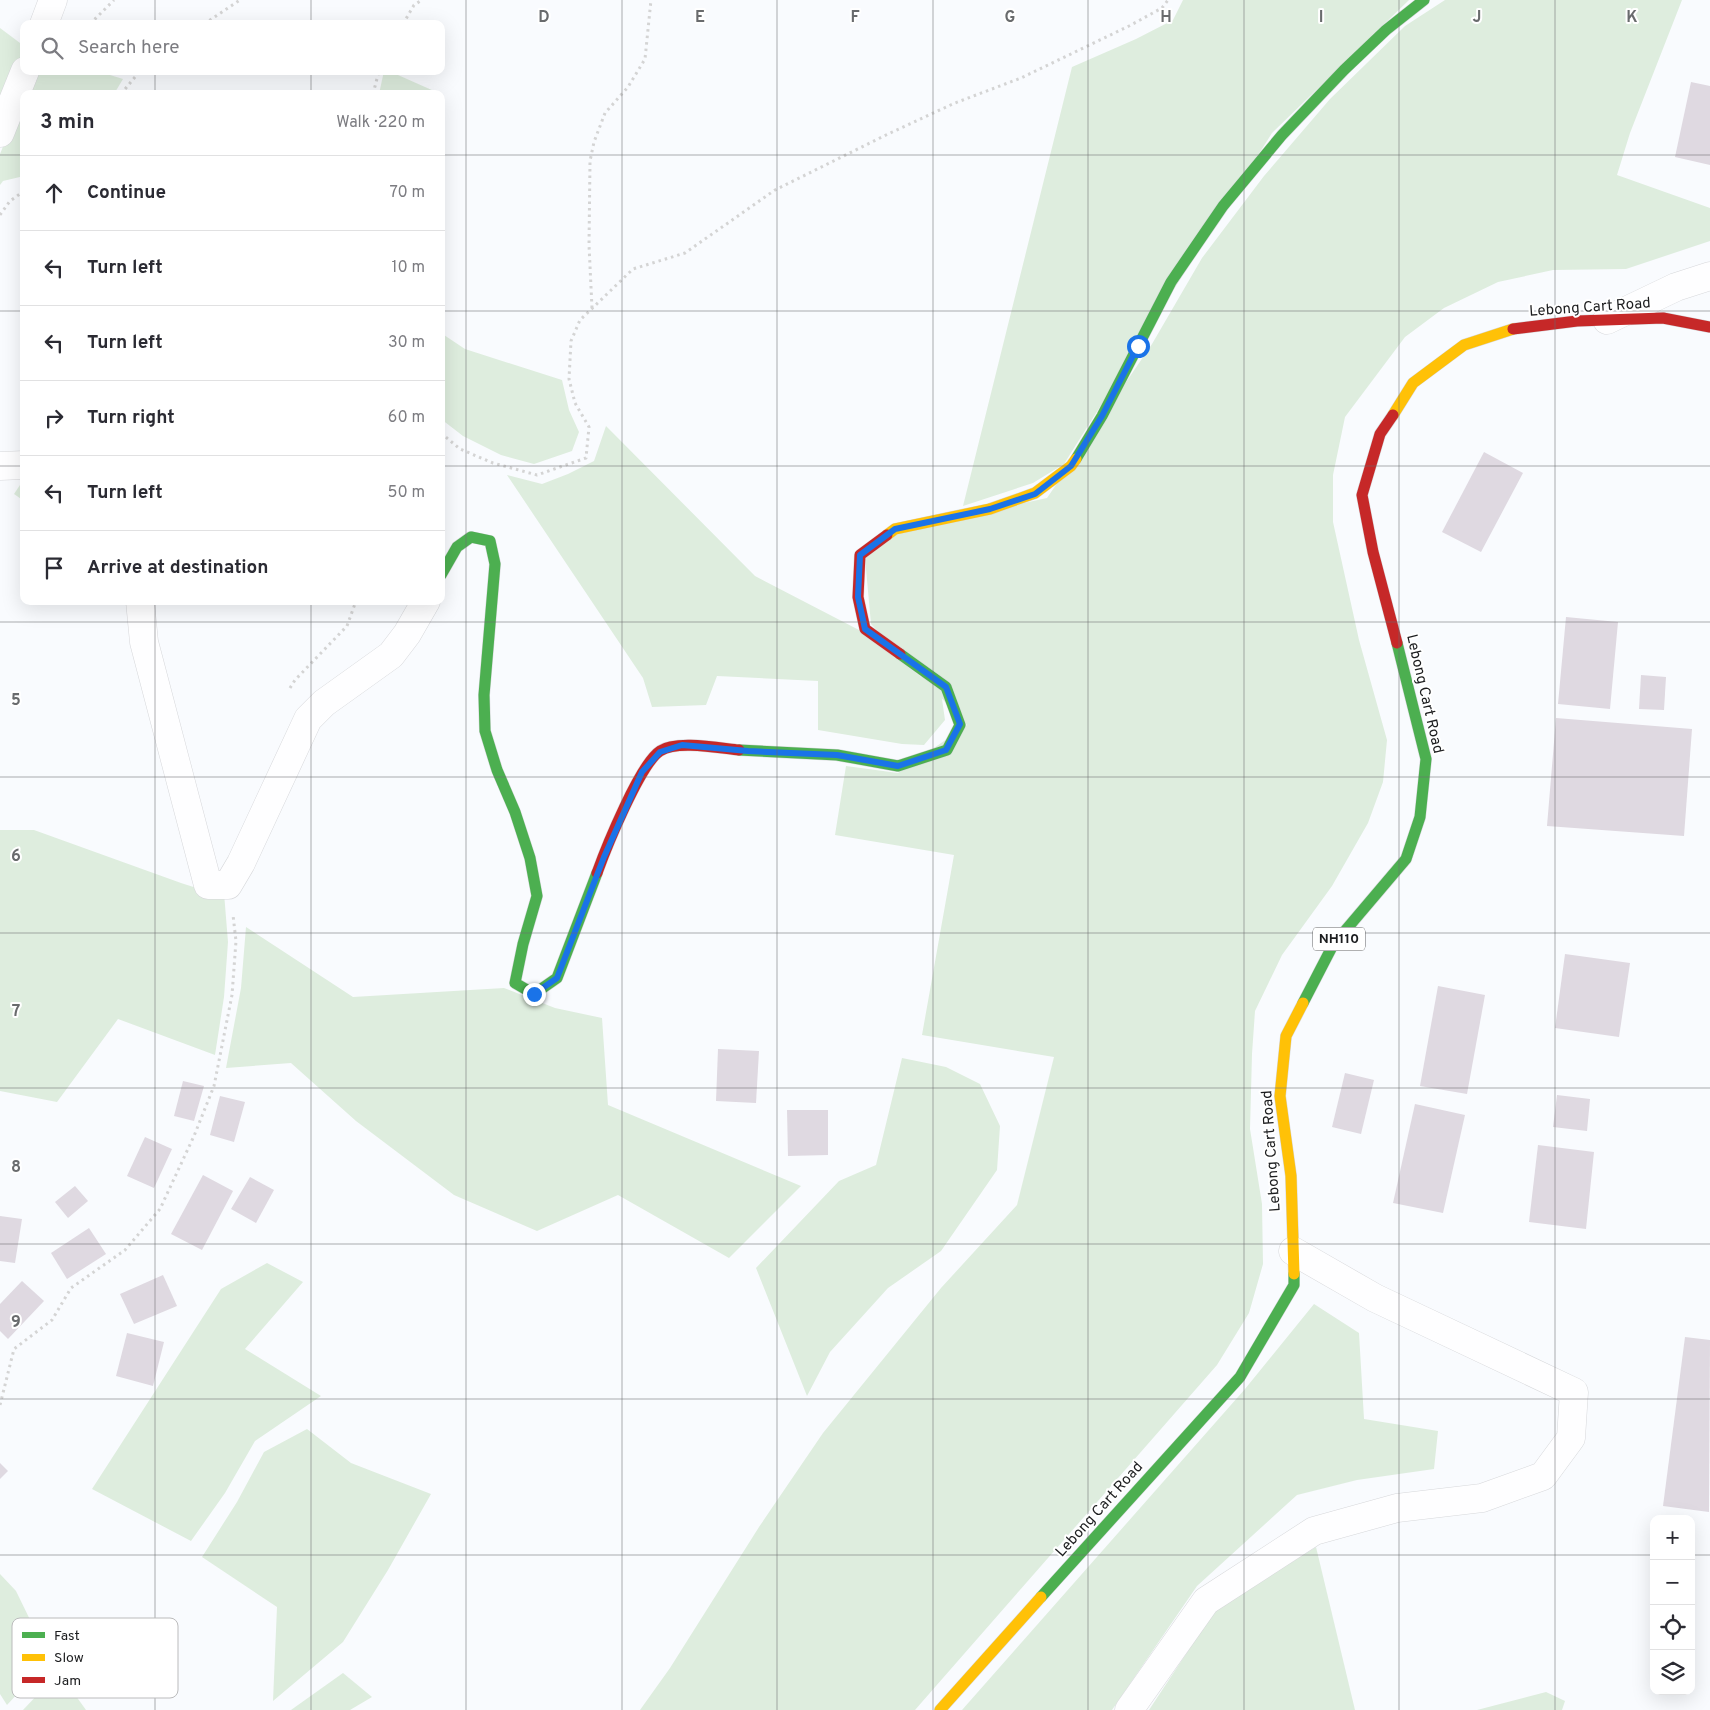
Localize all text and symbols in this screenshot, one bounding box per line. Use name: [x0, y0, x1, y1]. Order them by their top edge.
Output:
text: D: [538, 8, 550, 28]
text: E: [695, 8, 705, 28]
text: F: [850, 8, 860, 28]
text: G: [1005, 8, 1015, 28]
text: H: [1160, 8, 1172, 28]
text: I: [1319, 8, 1323, 28]
text: J: [1473, 8, 1481, 28]
text: K: [1626, 8, 1638, 28]
search box: [20, 20, 445, 75]
icon: search: [38, 34, 66, 62]
text: Search here: [78, 36, 180, 60]
text: 3 min: [40, 109, 95, 136]
text: Walk · 220 m: [336, 113, 425, 133]
icon: ahead: [40, 179, 68, 207]
text: Continue: [87, 181, 166, 205]
text: 70 m: [390, 183, 425, 203]
icon: left: [40, 254, 68, 282]
text: Turn left: [87, 256, 163, 280]
text: 10 m: [391, 258, 425, 278]
street label: Lebong Cart Road: [1529, 294, 1651, 322]
icon: left: [40, 329, 68, 357]
text: Turn left: [87, 331, 163, 355]
text: 30 m: [388, 333, 425, 353]
route start: [1127, 335, 1150, 358]
icon: right: [40, 404, 68, 432]
text: Turn right: [87, 406, 175, 430]
text: 60 m: [388, 408, 425, 428]
icon: left: [40, 479, 68, 507]
text: Turn left: [87, 481, 163, 505]
text: 50 m: [388, 483, 425, 503]
icon: arrive: [40, 554, 68, 582]
text: Arrive at destination: [87, 556, 268, 580]
street label: Lebong Cart Road: [1401, 633, 1447, 755]
text: 5: [11, 691, 21, 711]
text: 6: [11, 847, 21, 867]
road number: NH110: [1313, 928, 1365, 951]
route end: [523, 983, 546, 1006]
text: 7: [12, 1002, 20, 1022]
street label: Lebong Cart Road: [1258, 1090, 1286, 1212]
text: 8: [11, 1158, 21, 1178]
text: 9: [11, 1313, 21, 1333]
street label: Lebong Cart Road: [1052, 1458, 1148, 1562]
map controls: [1650, 1515, 1695, 1695]
button: +: [1650, 1515, 1695, 1560]
button: −: [1650, 1560, 1695, 1605]
button: locate: [1650, 1605, 1695, 1650]
legend: [12, 1618, 178, 1698]
text: Fast: [54, 1628, 80, 1645]
text: Slow: [54, 1650, 84, 1667]
button: layers: [1650, 1650, 1695, 1695]
text: Jam: [54, 1673, 81, 1690]

